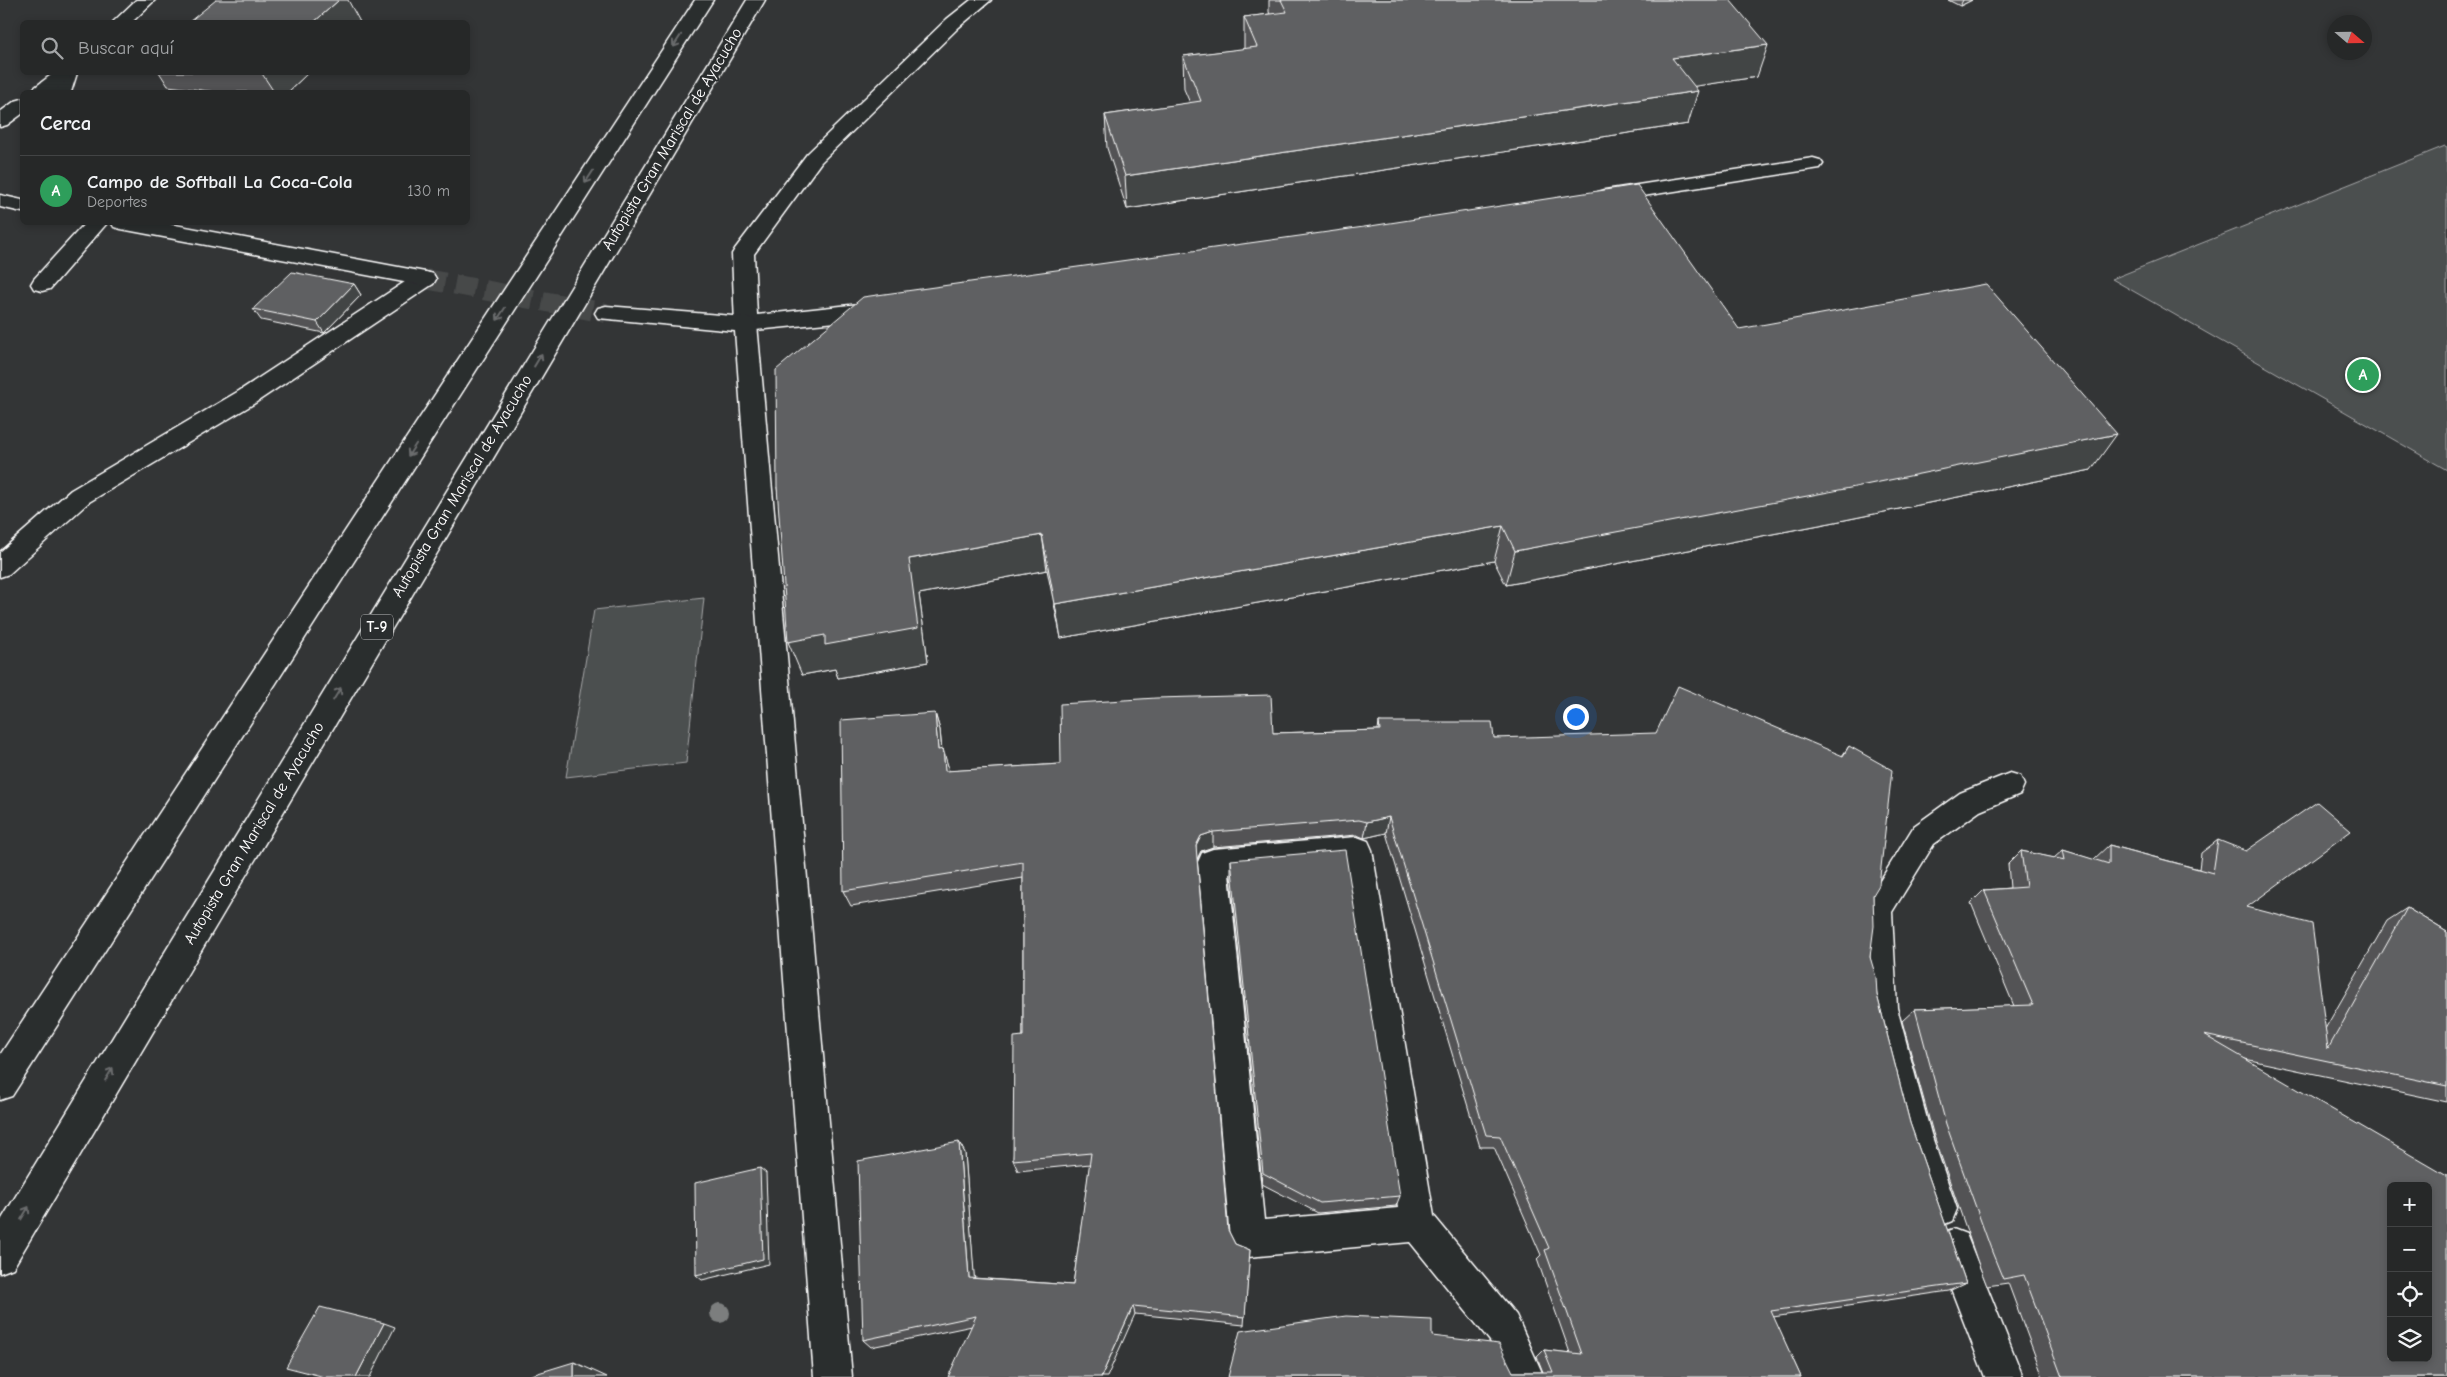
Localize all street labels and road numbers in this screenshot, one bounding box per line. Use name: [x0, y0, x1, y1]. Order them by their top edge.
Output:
street label: Autopista Gran Mariscal de Ayacucho: [598, 24, 746, 254]
street label: Autopista Gran Mariscal de Ayacucho: [388, 371, 536, 601]
road number: T-9: [361, 614, 393, 640]
street label: Autopista Gran Mariscal de Ayacucho: [180, 718, 328, 948]

